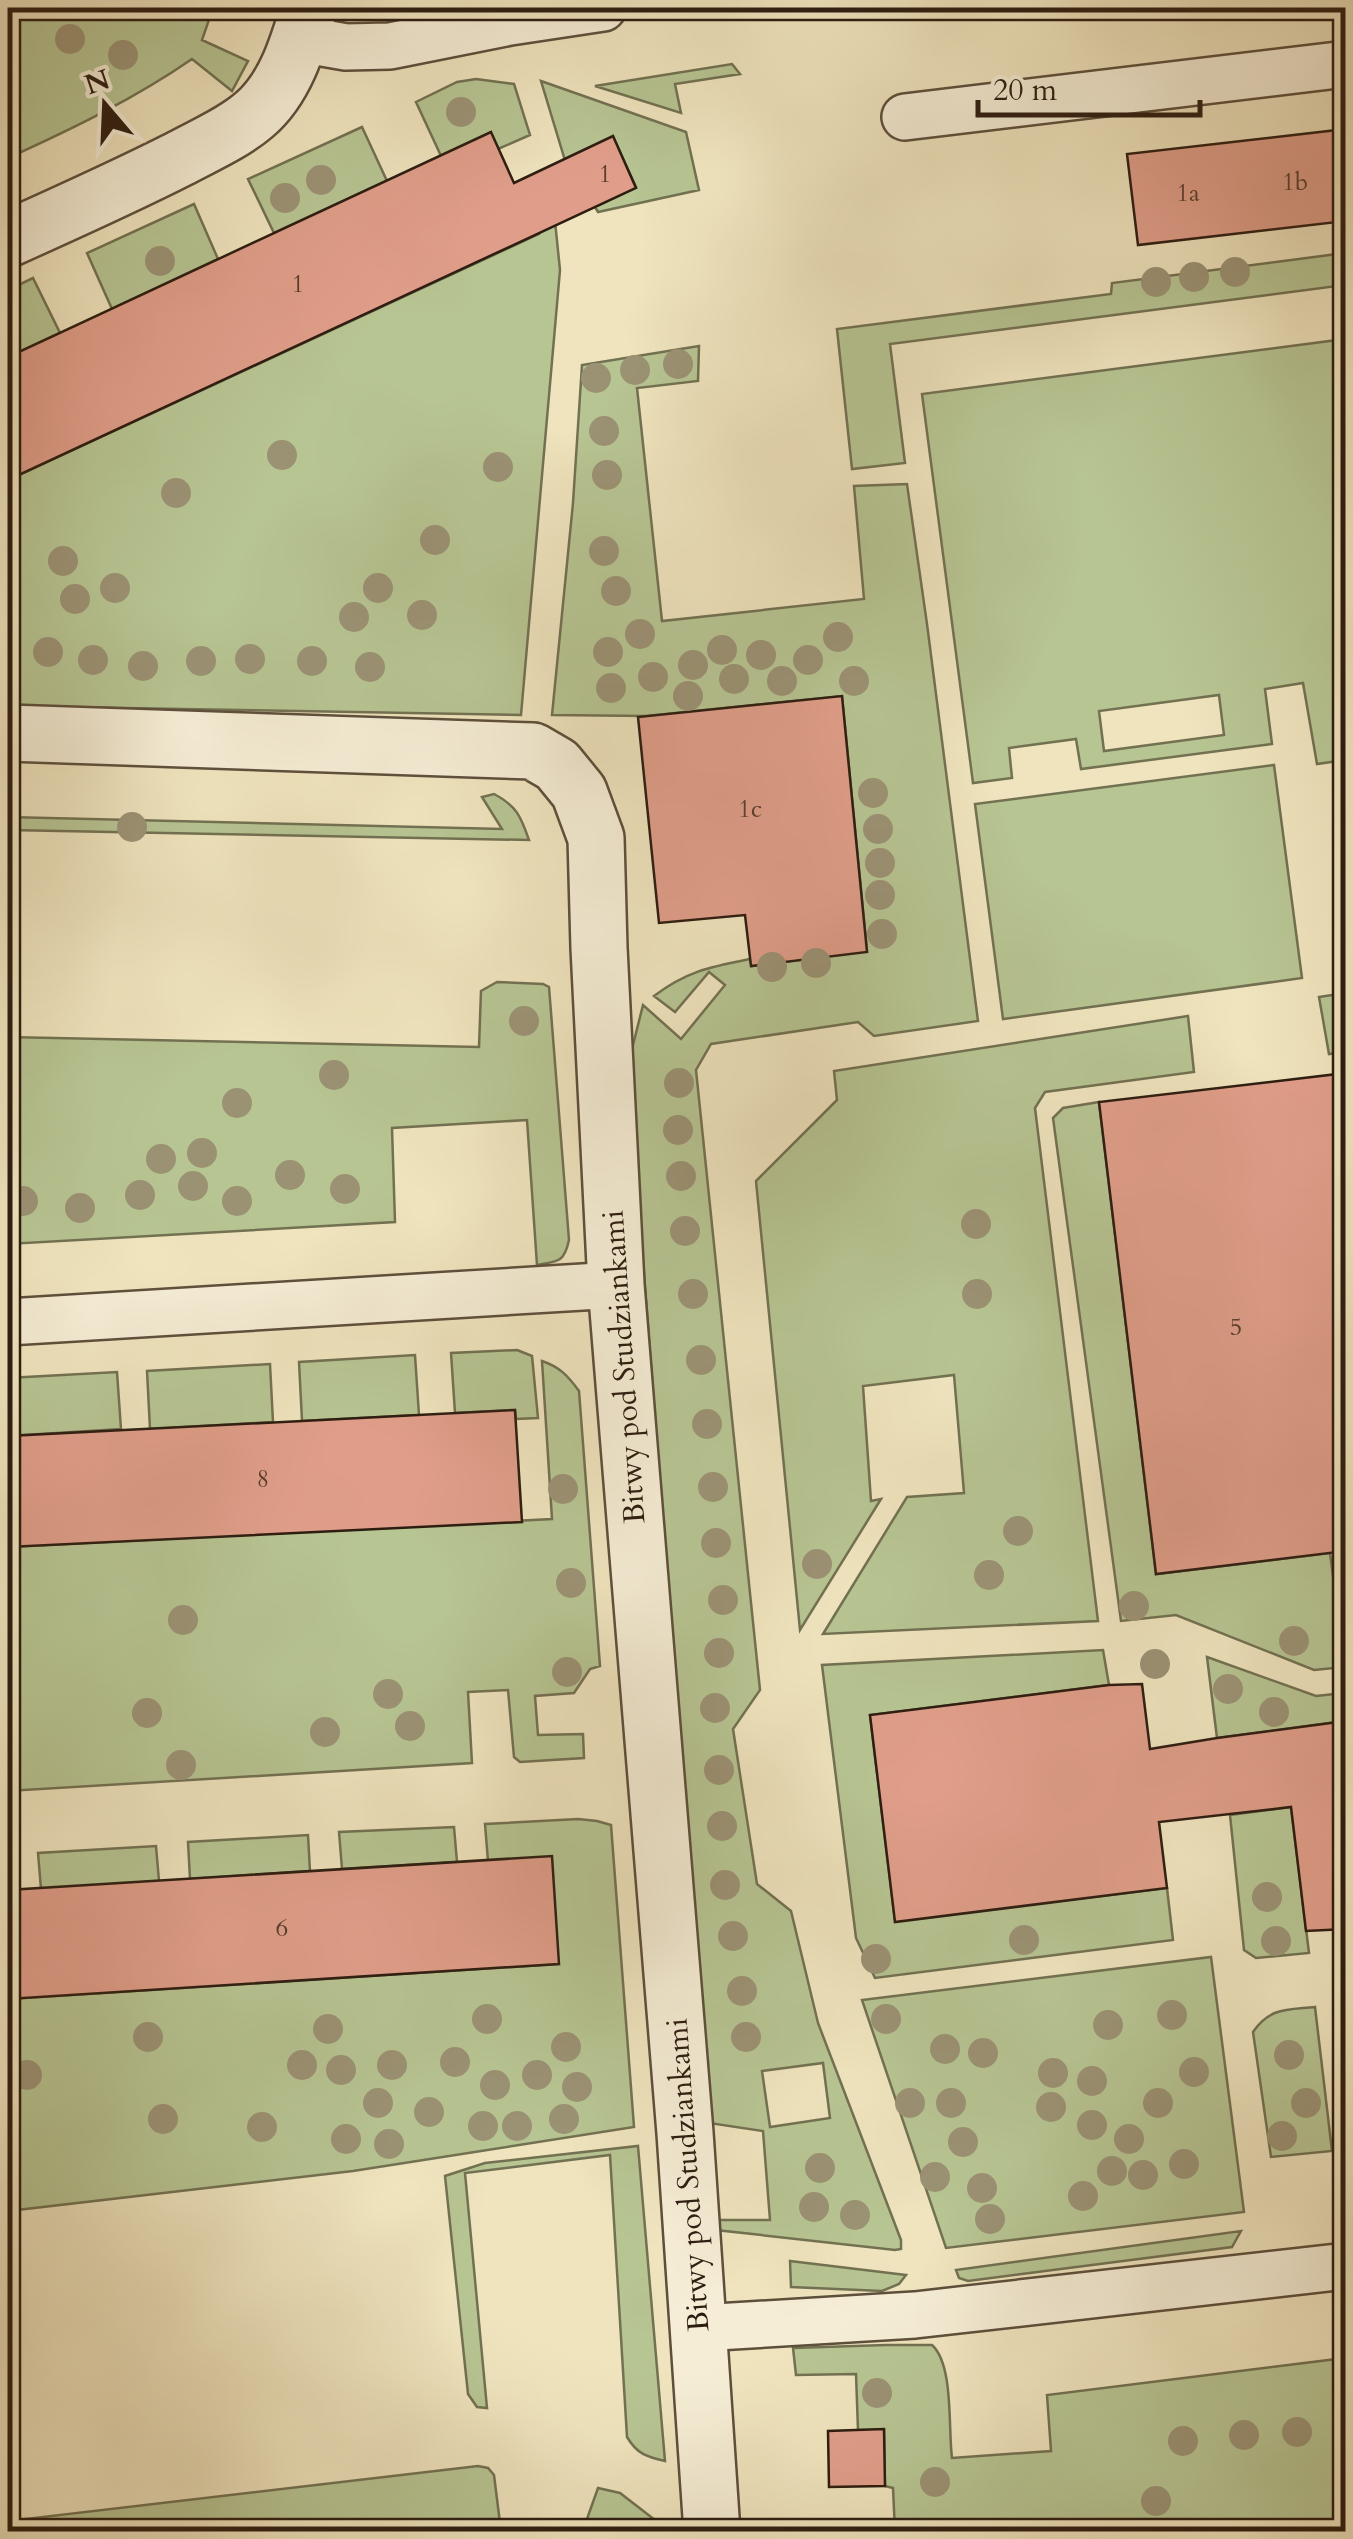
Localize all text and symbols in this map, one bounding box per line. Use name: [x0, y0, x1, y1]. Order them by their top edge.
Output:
north arrow: [55, 55, 155, 155]
scale bar: [978, 55, 1200, 117]
text: N: [80, 60, 115, 104]
text: 20 m: [993, 70, 1058, 111]
house number: 1: [599, 157, 611, 191]
house number: 1b: [1282, 165, 1308, 199]
house number: 1a: [1176, 176, 1200, 210]
house number: 1: [292, 267, 304, 301]
house number: 1c: [738, 792, 762, 826]
street label: Bitwy pod Studziankami: [593, 1209, 655, 1525]
house number: 5: [1230, 1310, 1242, 1344]
house number: 8: [257, 1462, 269, 1496]
house number: 6: [276, 1911, 288, 1945]
street label: Bitwy pod Studziankami: [657, 2017, 719, 2333]

